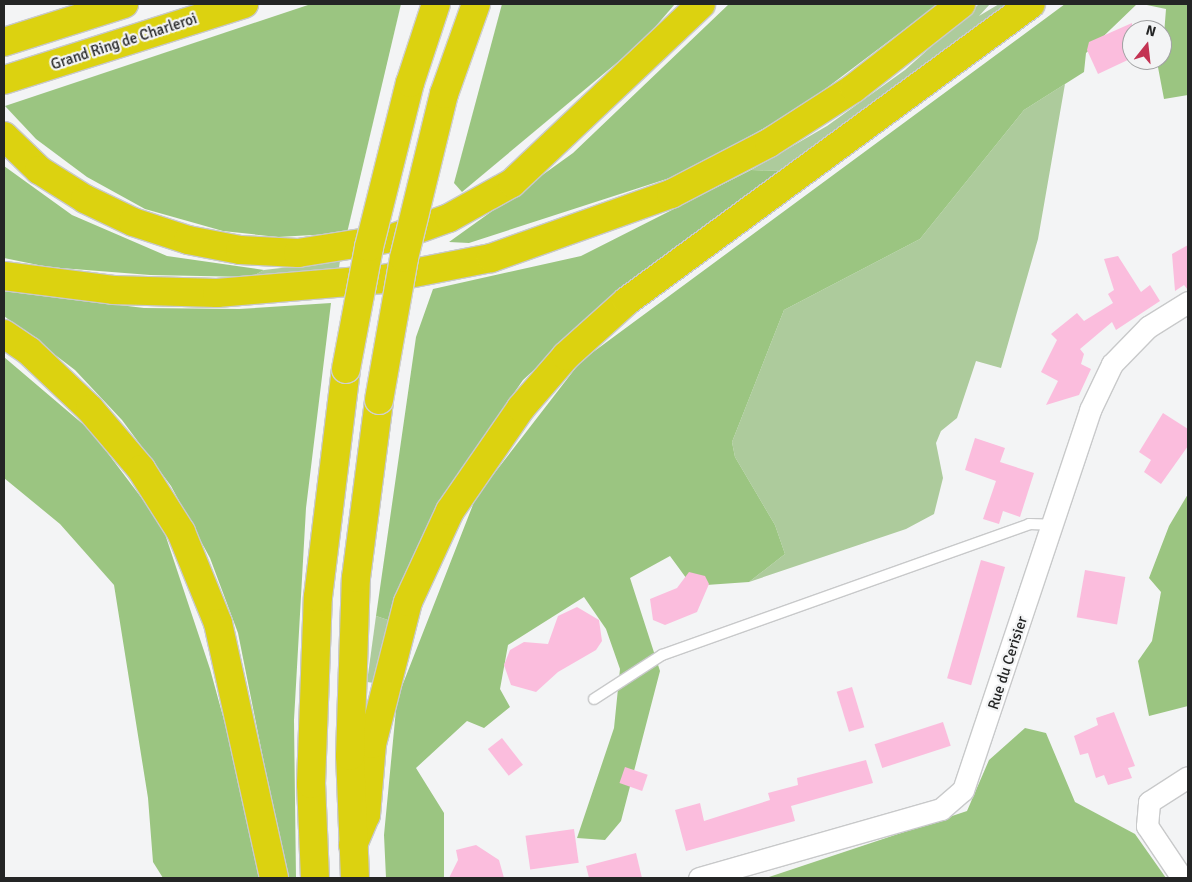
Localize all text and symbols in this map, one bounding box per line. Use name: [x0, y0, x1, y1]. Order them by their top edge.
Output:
street label: Grand Ring de Charleroi: [49, 10, 199, 74]
north arrow: [1122, 20, 1172, 70]
text: N: [1144, 22, 1158, 41]
street label: Rue du Cerisier: [984, 614, 1032, 712]

